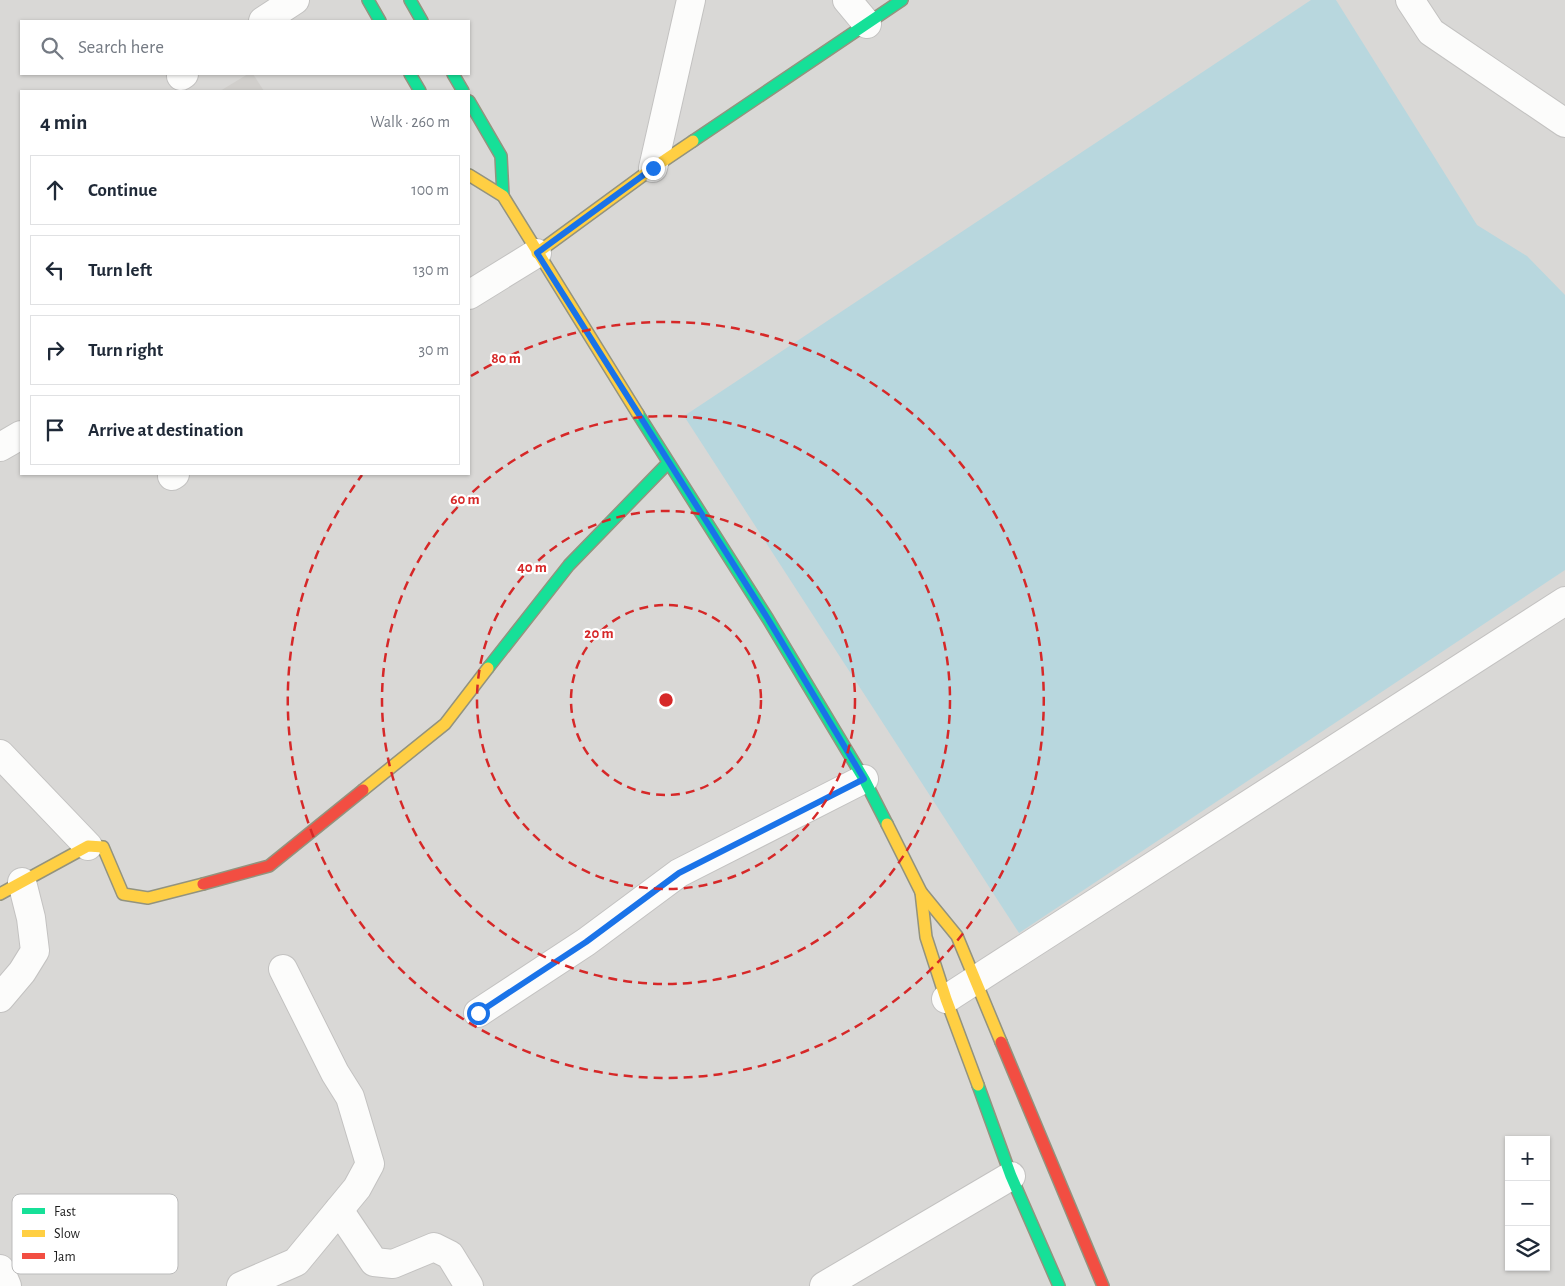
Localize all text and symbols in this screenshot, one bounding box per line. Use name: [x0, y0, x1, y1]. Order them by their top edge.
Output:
search box: [20, 20, 470, 75]
icon: search: [38, 34, 66, 62]
text: Search here: [78, 38, 164, 57]
text: 4 min: [40, 112, 87, 133]
text: Walk · 260 m: [370, 114, 450, 130]
route end: [642, 157, 665, 180]
icon: ahead: [41, 176, 69, 204]
text: Continue: [88, 181, 157, 200]
text: 100 m: [411, 182, 449, 198]
icon: left: [41, 256, 69, 284]
text: Turn left: [88, 261, 152, 280]
text: 130 m: [413, 262, 449, 278]
icon: right: [41, 336, 69, 364]
text: Turn right: [88, 341, 163, 360]
text: 30 m: [419, 342, 449, 358]
text: 80 m: [491, 351, 521, 366]
icon: arrive: [41, 416, 69, 444]
text: Arrive at destination: [88, 421, 244, 440]
text: 60 m: [450, 492, 480, 507]
text: 40 m: [517, 560, 547, 575]
text: 20 m: [584, 626, 614, 641]
centre of rings: [657, 691, 675, 709]
route start: [467, 1002, 490, 1025]
map controls: [1505, 1136, 1550, 1271]
button: +: [1505, 1136, 1550, 1181]
button: −: [1505, 1181, 1550, 1226]
legend: [12, 1194, 178, 1274]
text: Fast: [54, 1205, 76, 1219]
button: layers: [1505, 1226, 1550, 1271]
text: Slow: [54, 1227, 81, 1241]
text: Jam: [54, 1250, 76, 1264]

